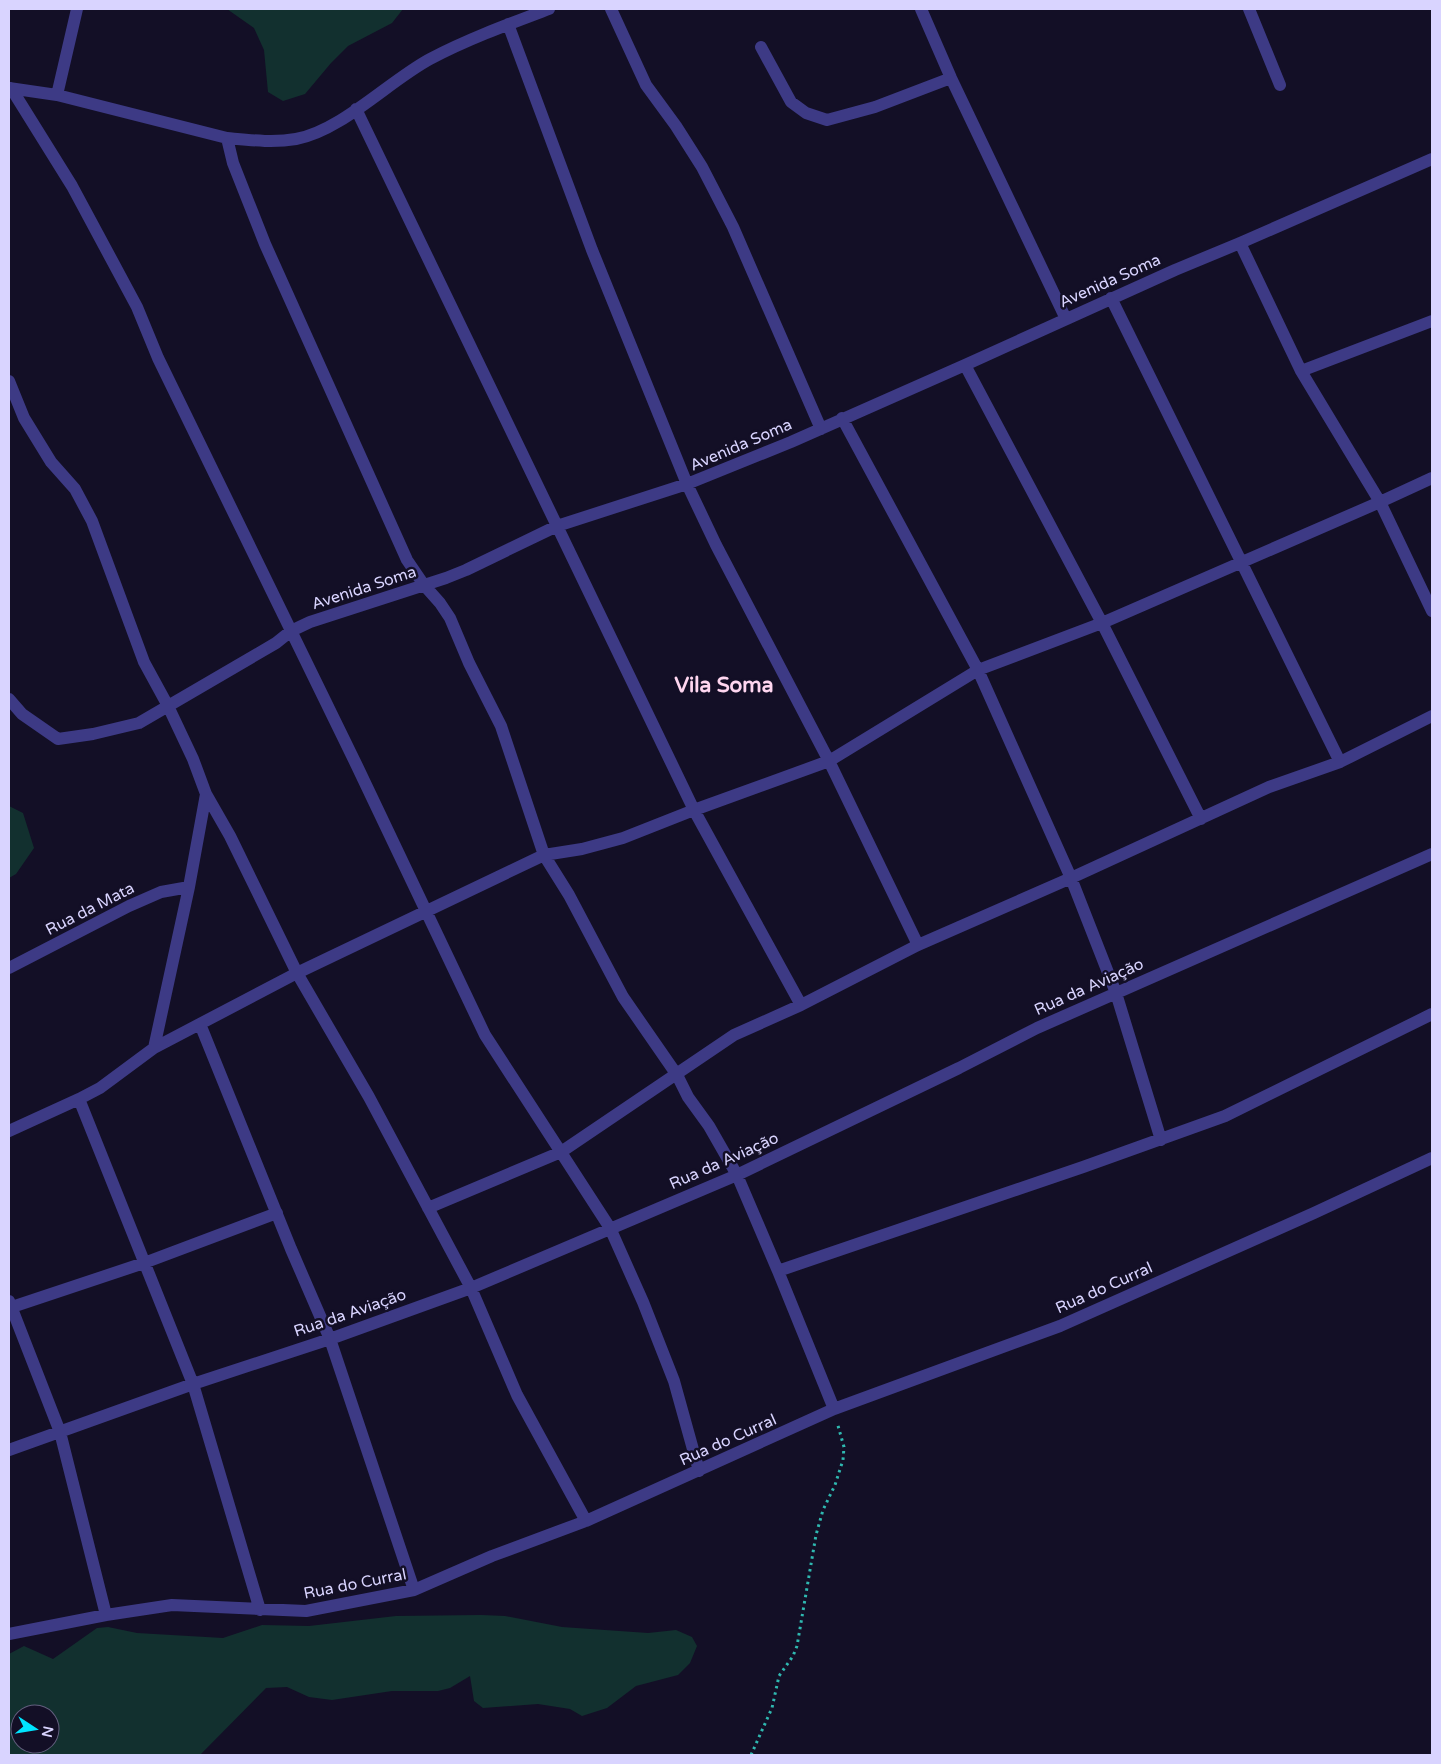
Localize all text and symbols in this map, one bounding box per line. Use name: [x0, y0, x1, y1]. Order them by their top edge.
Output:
street label: Avenida Soma: [1056, 250, 1164, 312]
street label: Avenida Soma: [687, 414, 795, 476]
street label: Avenida Soma: [309, 562, 419, 614]
district label: Vila Soma: [675, 673, 773, 698]
street label: Rua da Mata: [42, 878, 138, 940]
street label: Rua da Aviação: [1031, 954, 1147, 1020]
street label: Rua da Aviação: [666, 1128, 782, 1194]
street label: Rua do Curral: [1052, 1258, 1156, 1318]
street label: Rua da Aviação: [291, 1284, 409, 1342]
street label: Rua do Curral: [676, 1410, 780, 1470]
street label: Rua do Curral: [302, 1564, 408, 1604]
north arrow: [10, 1704, 60, 1754]
text: N: [38, 1724, 57, 1739]

